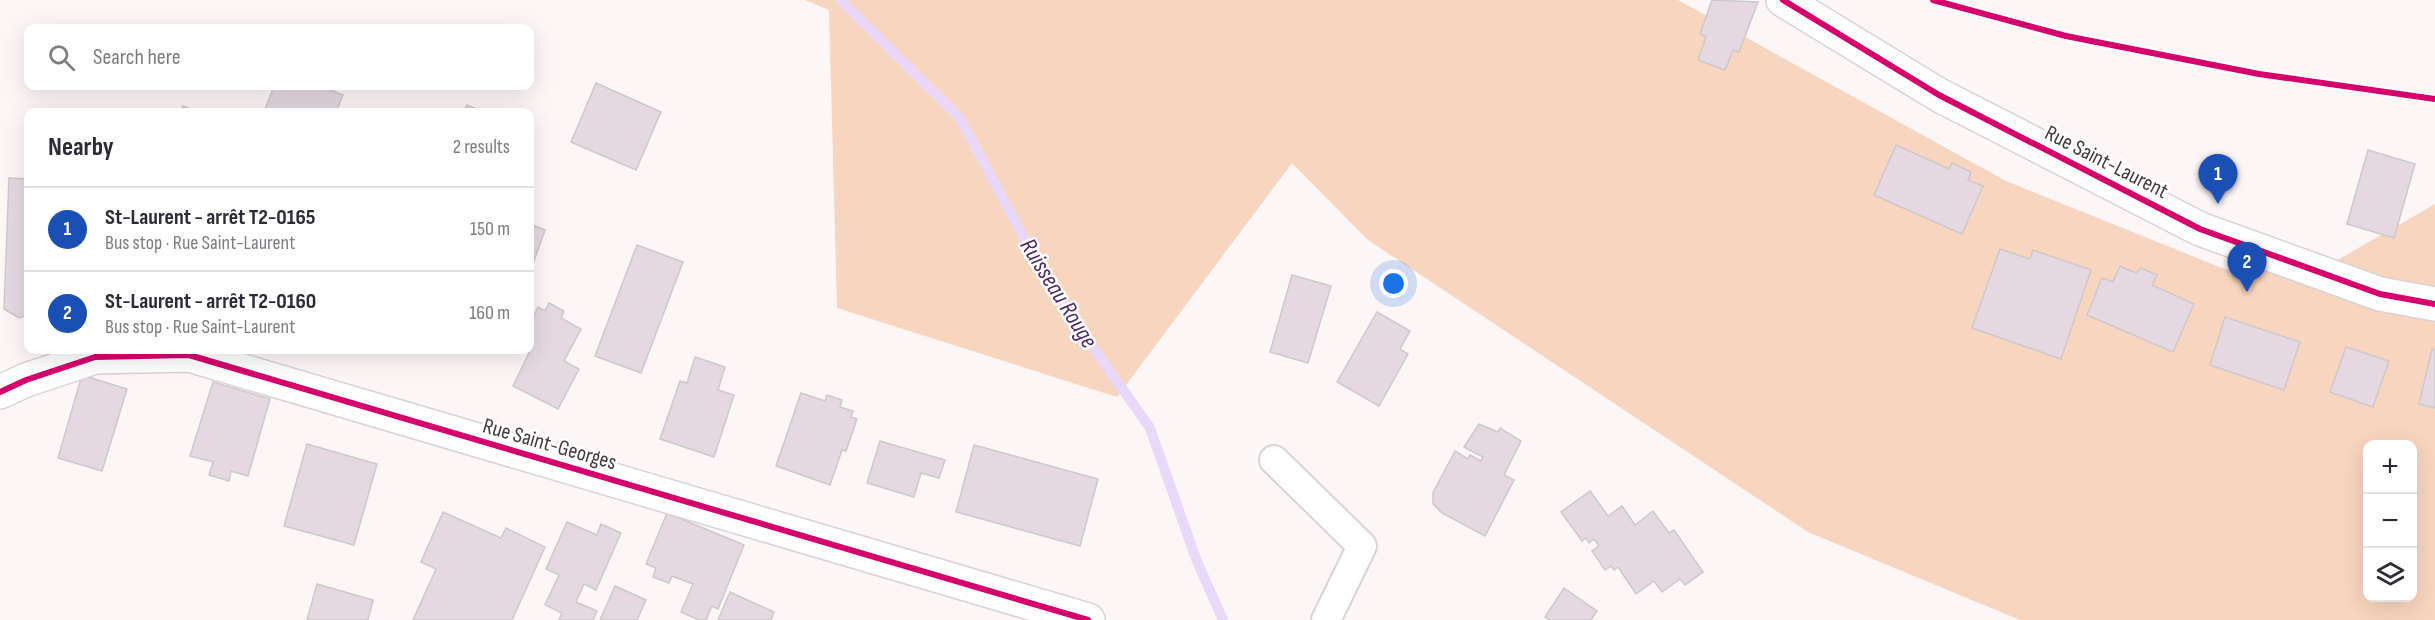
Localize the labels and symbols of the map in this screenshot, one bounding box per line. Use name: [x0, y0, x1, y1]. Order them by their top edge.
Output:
street label: Rue Saint-Laurent: [2040, 120, 2173, 205]
pin: 1: [2198, 154, 2238, 204]
water label: Ruisseau Rouge: [1014, 233, 1104, 353]
pin: 2: [2228, 242, 2266, 292]
your location: [1379, 269, 1408, 298]
street label: Rue Saint-Georges: [479, 412, 620, 476]

